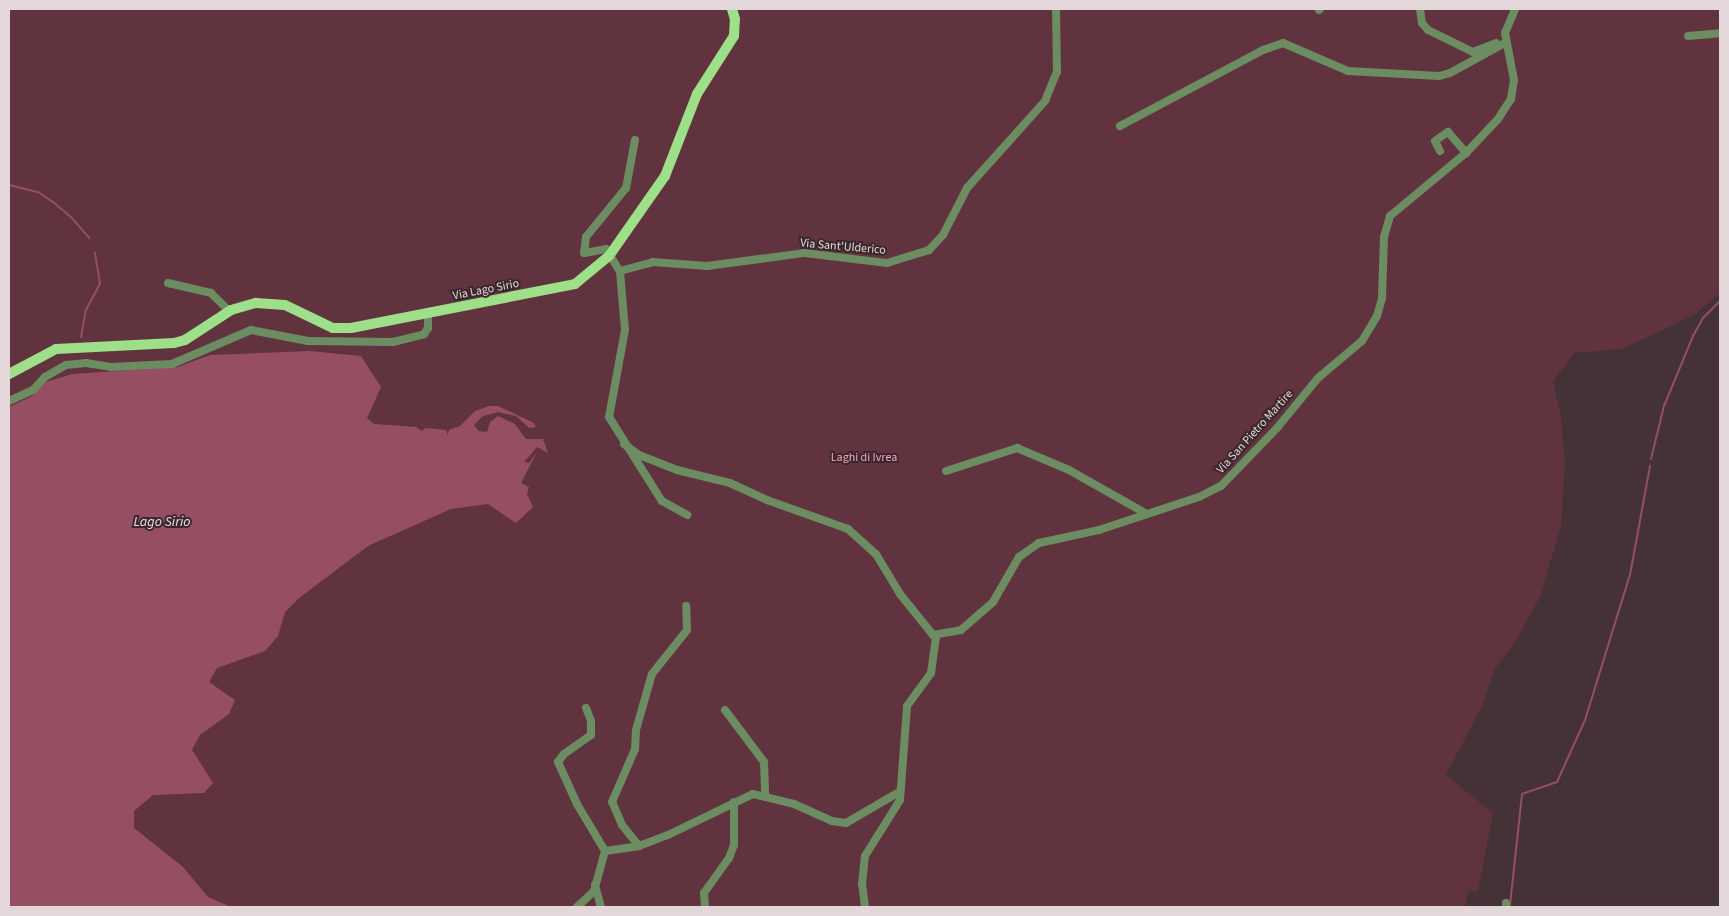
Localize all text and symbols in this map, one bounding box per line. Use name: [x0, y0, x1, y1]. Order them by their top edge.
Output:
street label: Via Sant'Ulderico: [800, 236, 886, 258]
street label: Via Lago Sirio: [452, 277, 520, 303]
street label: Via San Pietro Martire: [1214, 387, 1296, 477]
park label: Laghi di Ivrea: [831, 451, 897, 465]
water label: Lago Sirio: [134, 514, 190, 530]

